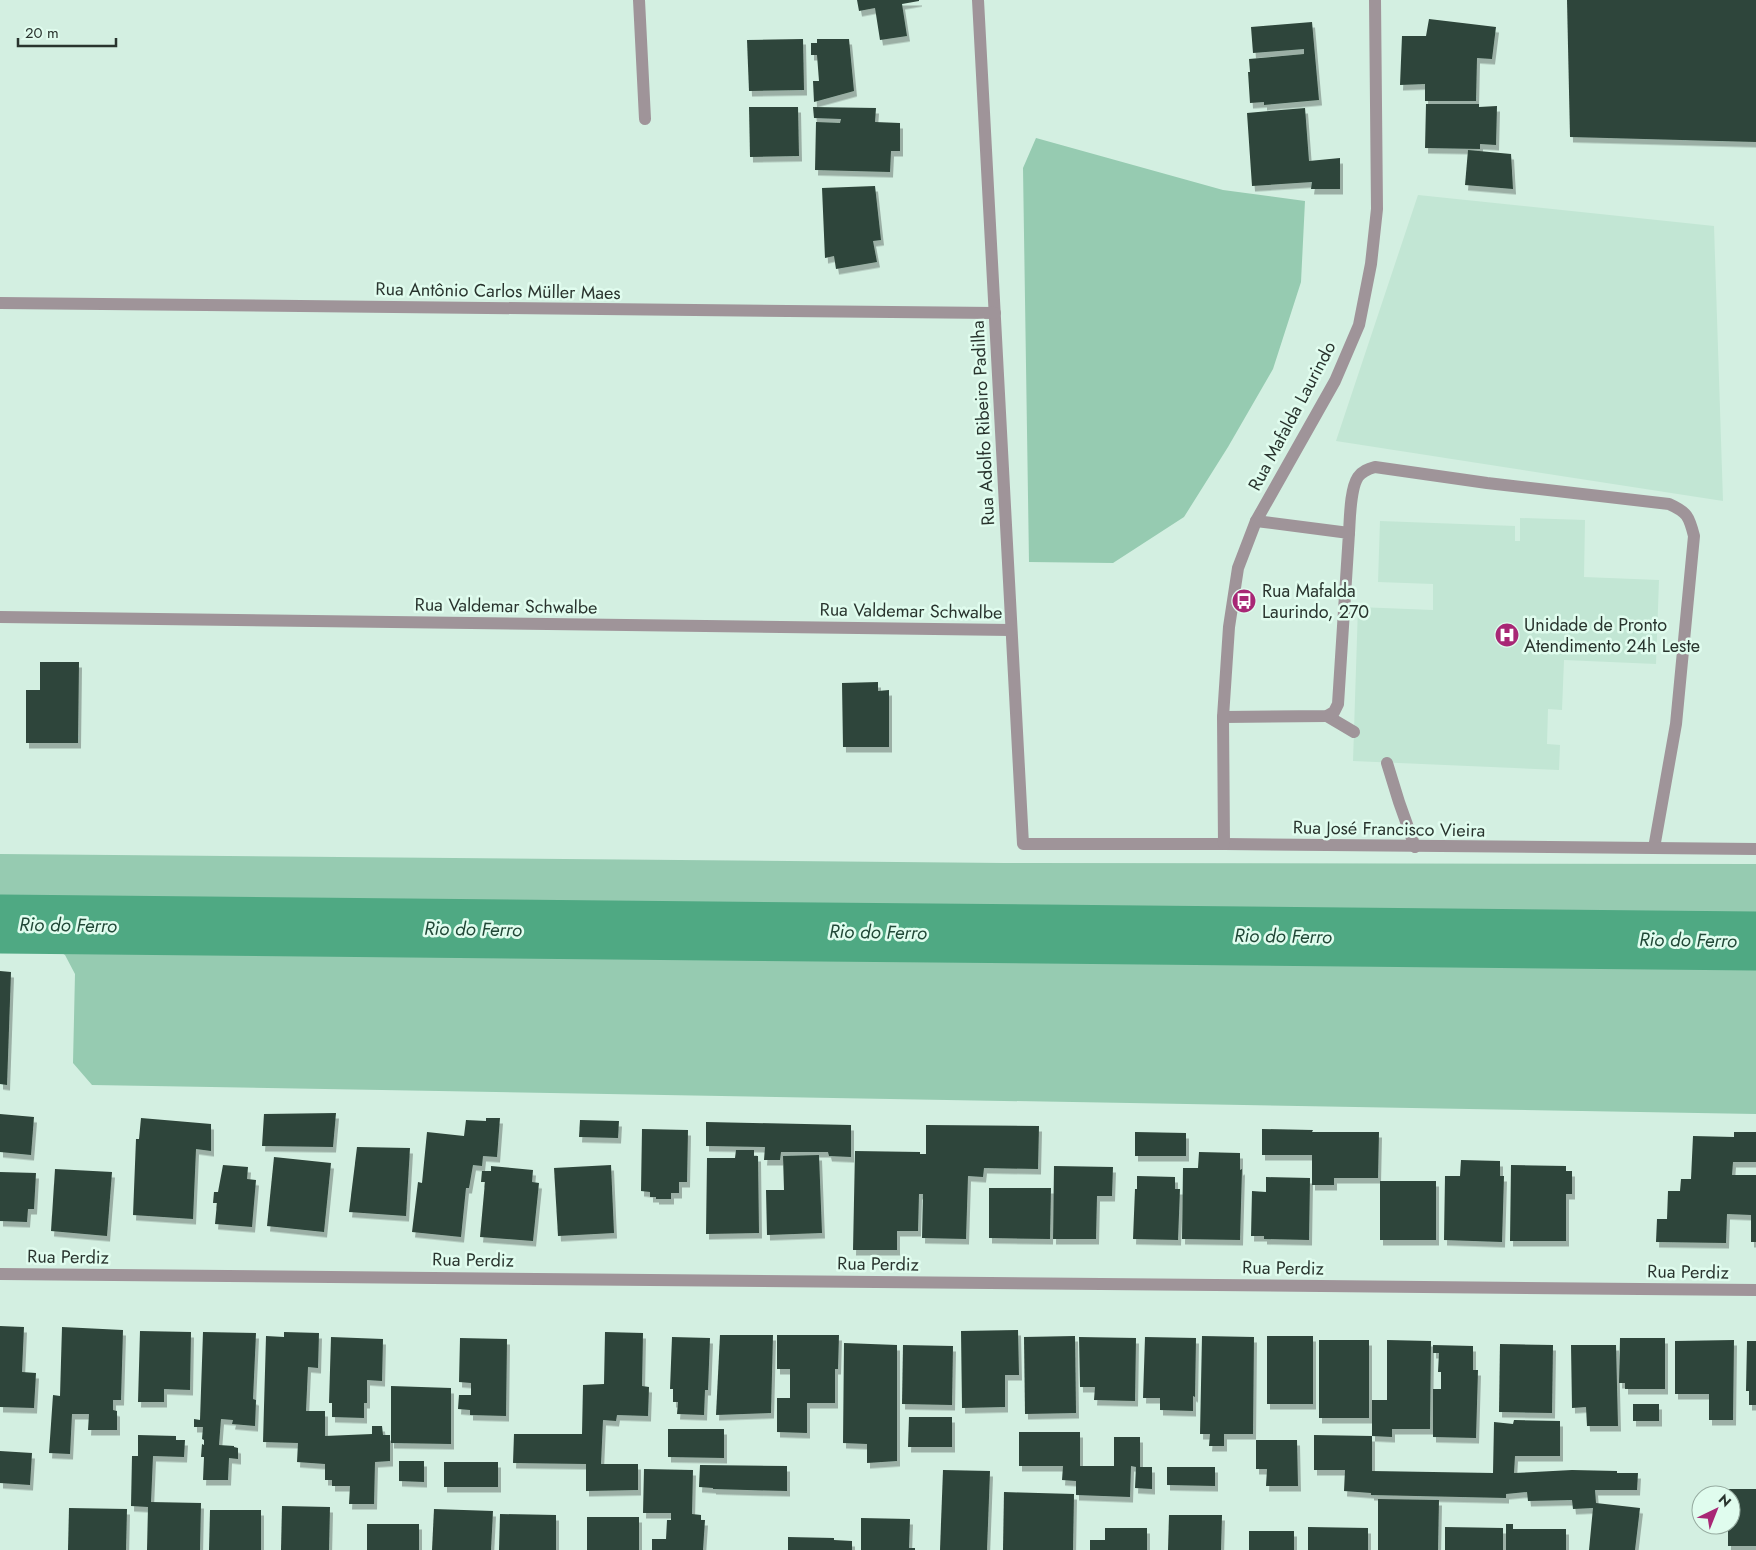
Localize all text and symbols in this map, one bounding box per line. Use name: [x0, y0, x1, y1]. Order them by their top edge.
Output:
scale bar: [18, 15, 115, 47]
text: 20 m: [25, 22, 59, 44]
street label: Rua Antônio Carlos Müller Maes: [375, 276, 621, 306]
street label: Rua Adolfo Ribeiro Padilha: [965, 320, 1001, 526]
street label: Rua Mafalda Laurindo: [1242, 337, 1342, 495]
place label: Rua Mafalda Laurindo, 270: [1262, 578, 1369, 625]
bus stop icon: Rua Mafalda Laurindo, 270: [1231, 588, 1257, 614]
street label: Rua Valdemar Schwalbe: [414, 591, 598, 621]
street label: Rua Valdemar Schwalbe: [819, 596, 1003, 626]
place label: Unidade de Pronto Atendimento 24h Leste: [1524, 612, 1700, 659]
hospital icon: Unidade de Pronto Atendimento 24h Leste: [1494, 622, 1520, 648]
street label: Rua José Francisco Vieira: [1293, 814, 1485, 844]
water label: Rio do Ferro: [19, 911, 117, 939]
water label: Rio do Ferro: [424, 915, 522, 943]
water label: Rio do Ferro: [829, 918, 927, 946]
water label: Rio do Ferro: [1234, 922, 1332, 950]
water label: Rio do Ferro: [1639, 926, 1737, 954]
street label: Rua Perdiz: [27, 1243, 110, 1271]
street label: Rua Perdiz: [432, 1246, 515, 1274]
street label: Rua Perdiz: [837, 1250, 920, 1278]
street label: Rua Perdiz: [1242, 1254, 1325, 1282]
street label: Rua Perdiz: [1647, 1258, 1730, 1286]
north arrow: [1691, 1485, 1741, 1535]
text: N: [1714, 1489, 1736, 1512]

